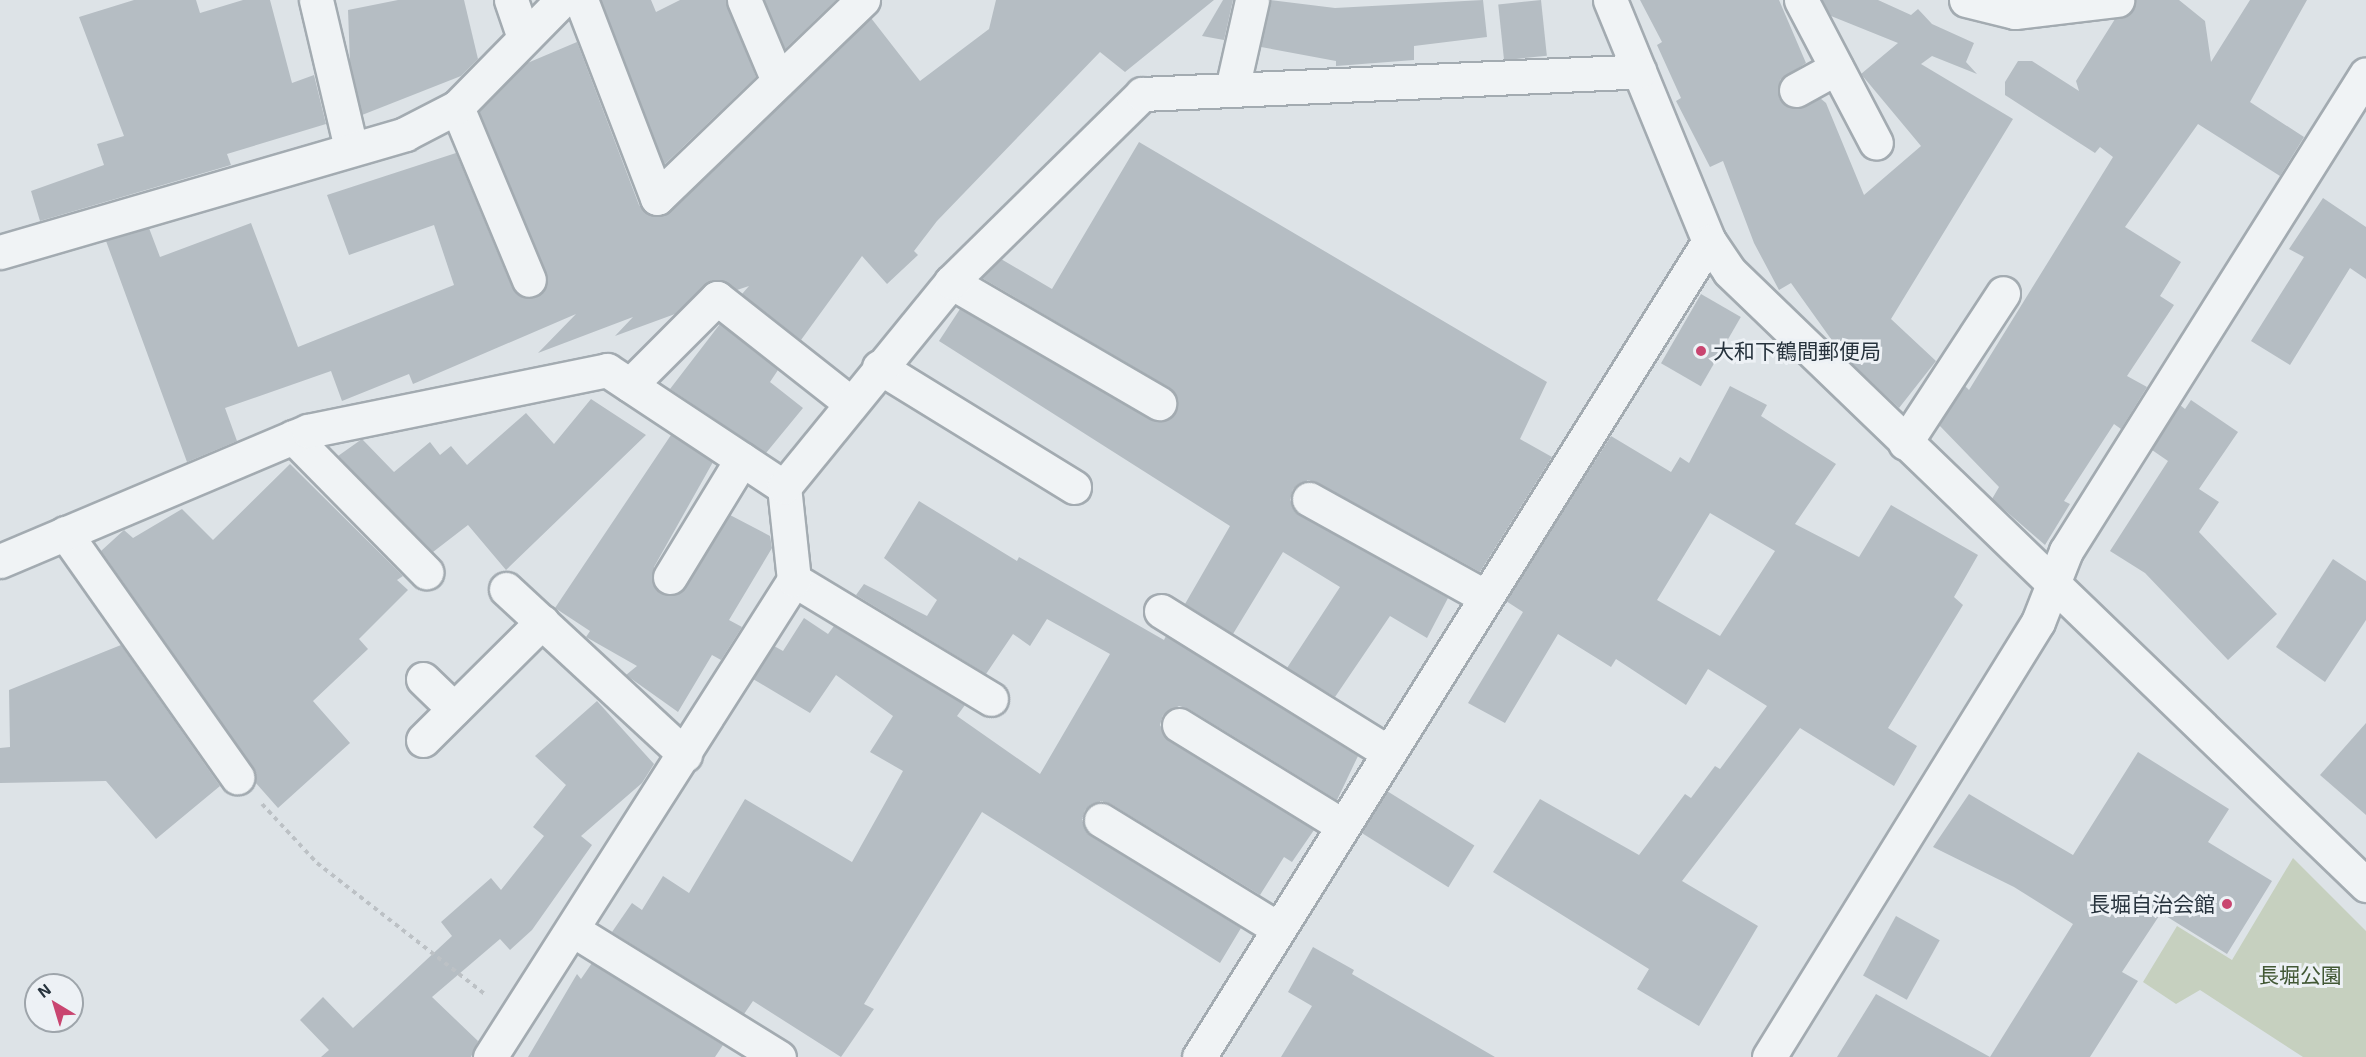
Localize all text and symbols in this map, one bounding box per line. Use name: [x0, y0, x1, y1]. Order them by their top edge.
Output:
place label: 大和下鶴間郵便局: [1713, 338, 1881, 364]
marker: 大和下鶴間郵便局: [1694, 344, 1708, 358]
place label: 長堀自治会館: [2089, 891, 2215, 917]
marker: 長堀自治会館: [2220, 897, 2234, 911]
park label: 長堀公園: [2258, 962, 2342, 988]
north arrow: [24, 973, 84, 1033]
text: N: [33, 979, 54, 1001]

